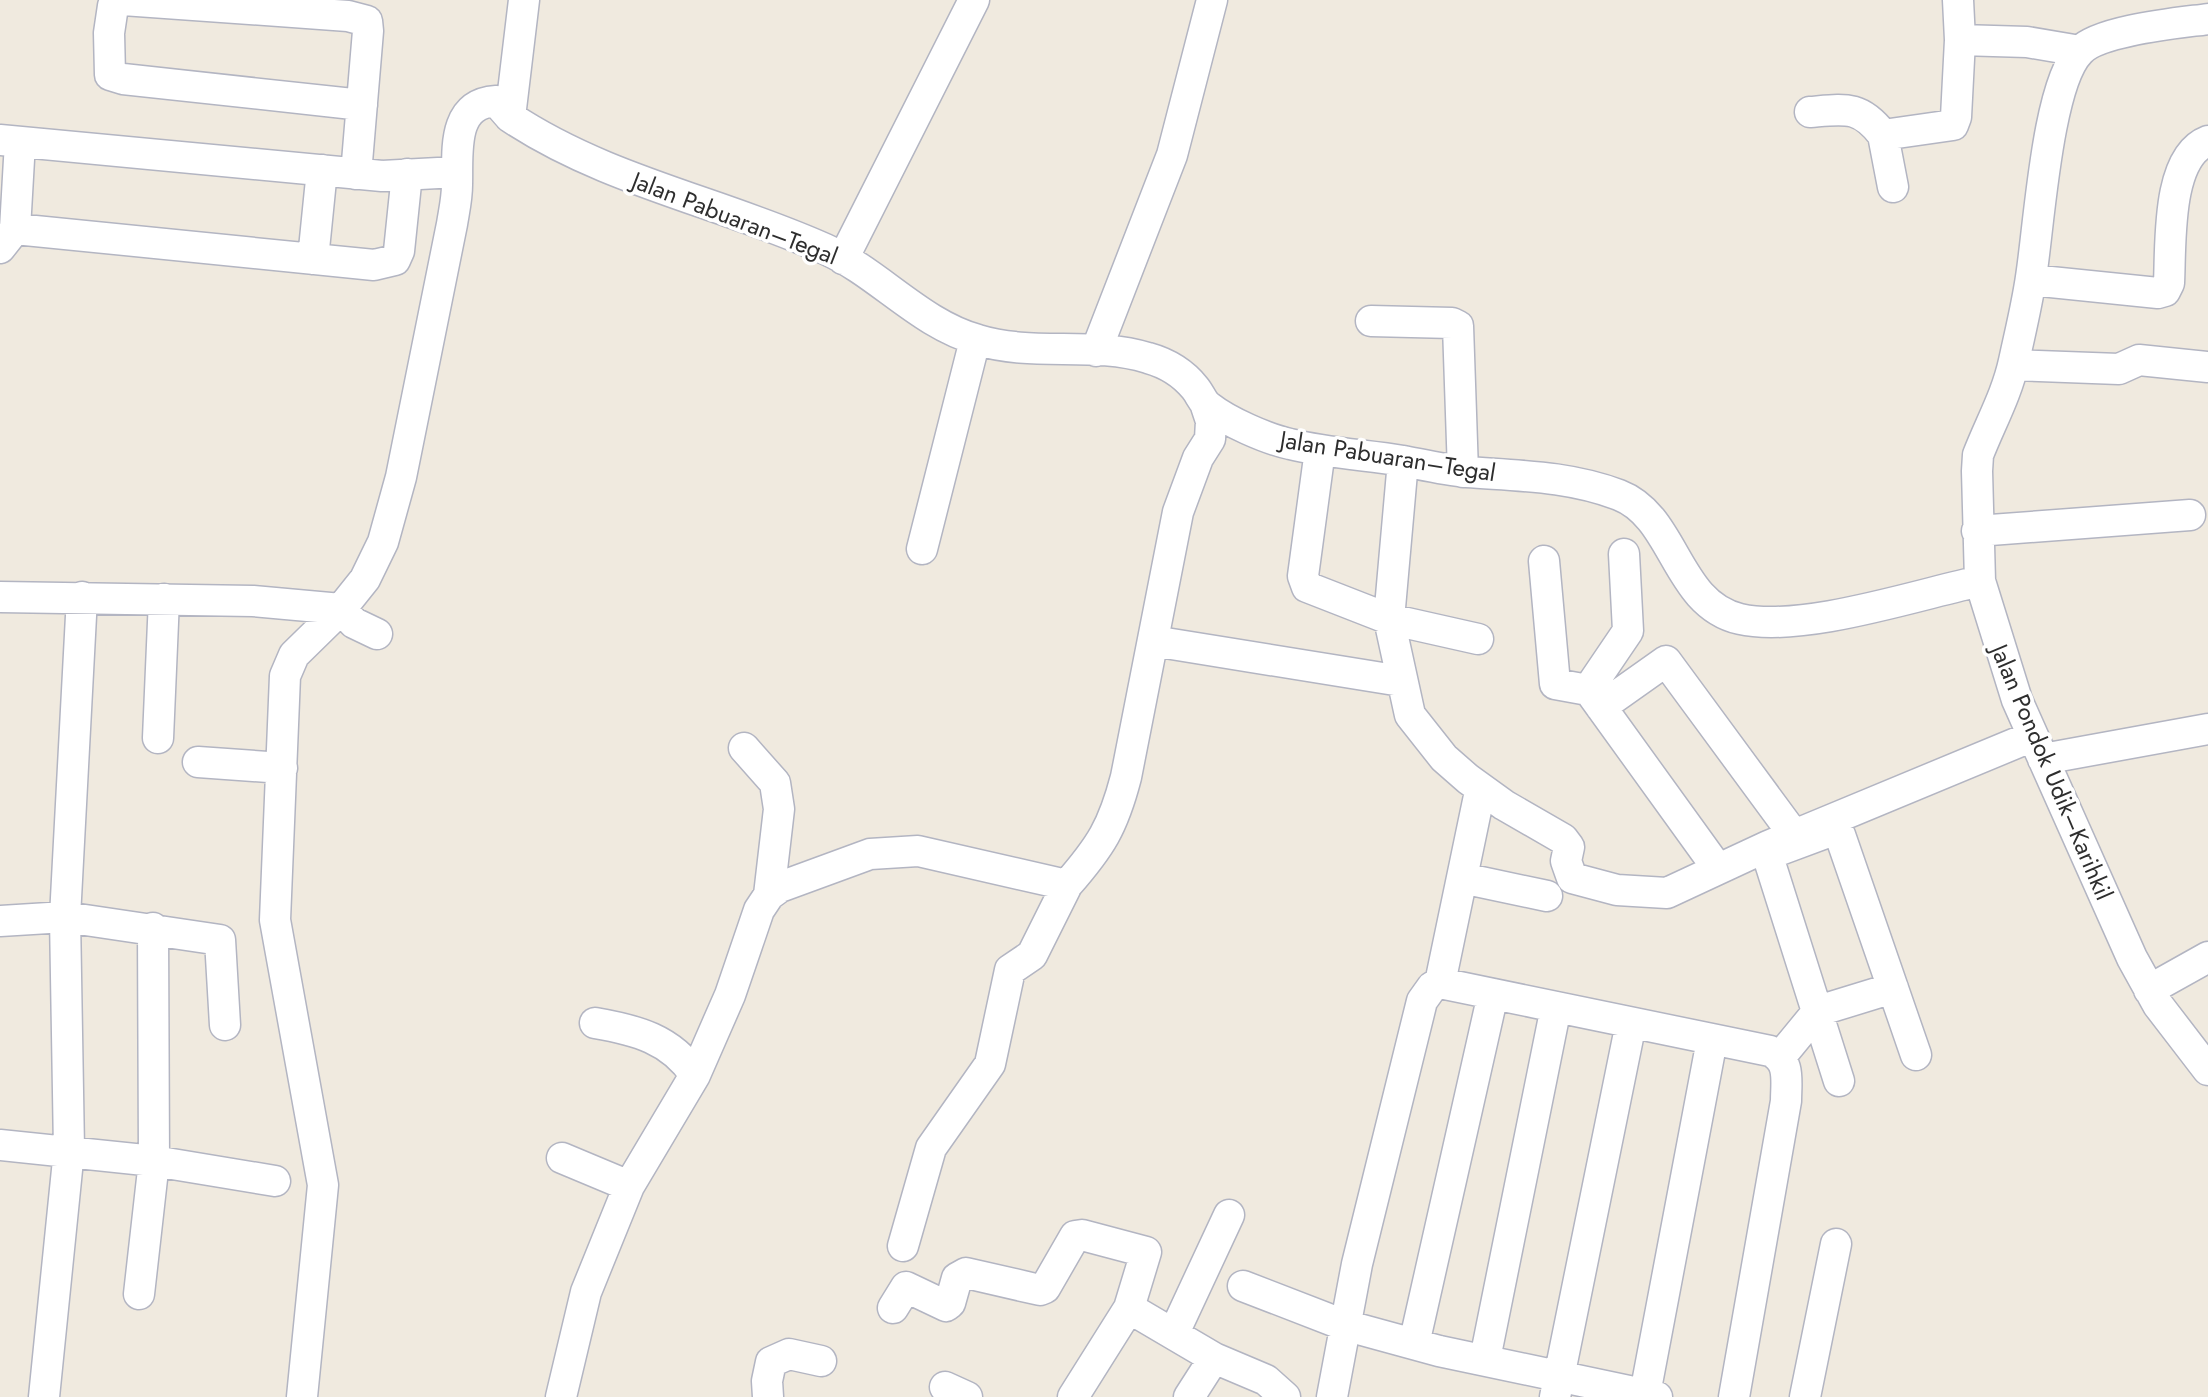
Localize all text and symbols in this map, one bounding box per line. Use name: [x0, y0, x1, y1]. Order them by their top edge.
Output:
street label: Jalan Pabuaran–Tegal: [624, 162, 843, 273]
street label: Jalan Pabuaran–Tegal: [1275, 421, 1498, 490]
street label: Jalan Pondok Udik–Karihkil: [1981, 636, 2122, 905]

